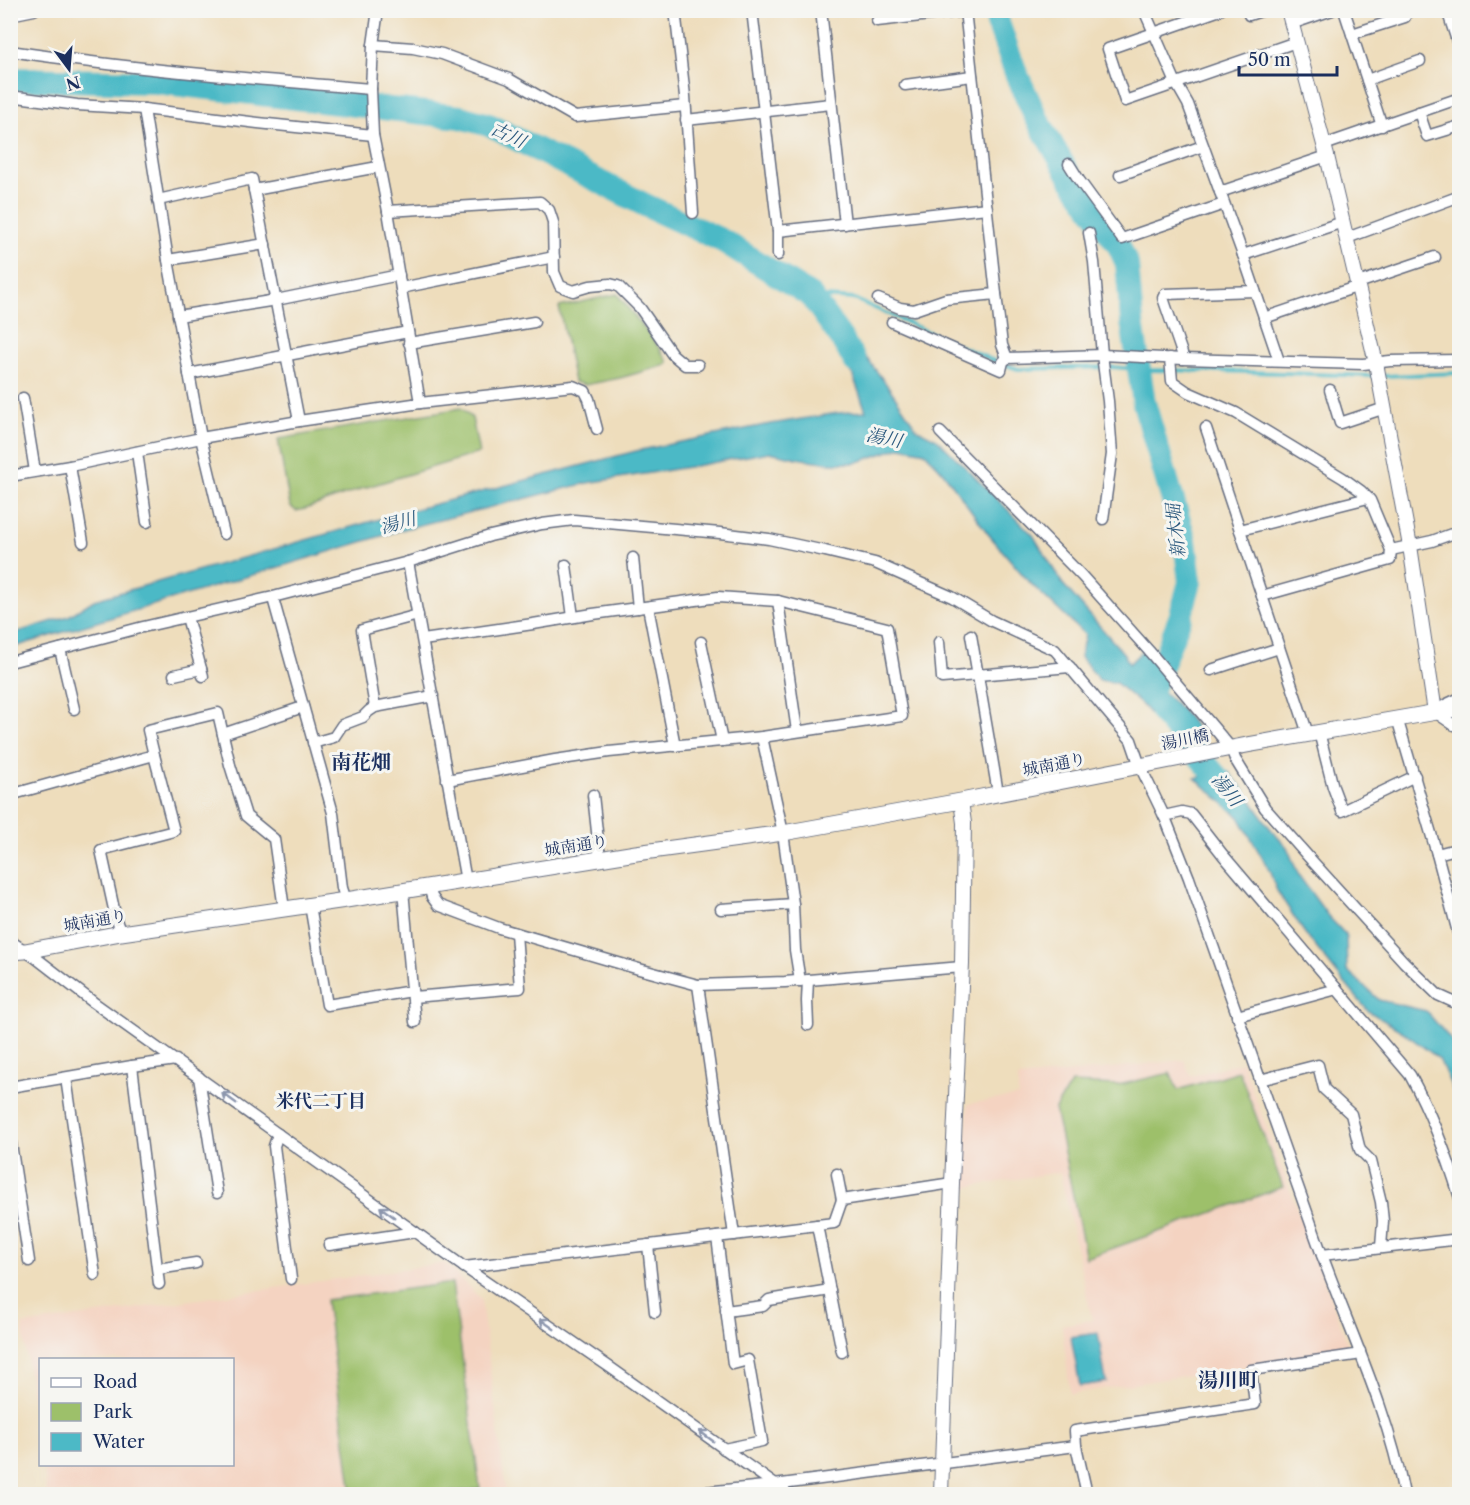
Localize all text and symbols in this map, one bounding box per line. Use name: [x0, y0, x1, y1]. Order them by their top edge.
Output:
north arrow: [39, 39, 99, 99]
scale bar: [1239, 39, 1336, 77]
text: 50 m: [1248, 49, 1291, 71]
text: N: [64, 72, 83, 95]
water label: 古川: [487, 117, 531, 153]
water label: 湯川: [864, 423, 906, 453]
water label: 新木堀: [1162, 500, 1190, 559]
water label: 湯川: [378, 507, 420, 538]
street label: 湯川橋: [1160, 725, 1210, 753]
street label: 城南通り: [1021, 748, 1087, 780]
district label: 南花畑: [331, 750, 391, 774]
water label: 湯川: [1207, 769, 1248, 812]
street label: 城南通り: [543, 830, 609, 860]
street label: 城南通り: [62, 905, 128, 935]
district label: 米代二丁目: [276, 1090, 366, 1112]
one-way arrow: [221, 1092, 237, 1104]
one-way arrow: [379, 1206, 396, 1218]
one-way arrow: [539, 1318, 555, 1330]
legend: [39, 1358, 234, 1466]
district label: 湯川町: [1198, 1368, 1259, 1392]
text: Road: [93, 1371, 138, 1393]
text: Park: [93, 1401, 134, 1423]
one-way arrow: [699, 1430, 715, 1442]
text: Water: [92, 1431, 145, 1453]

